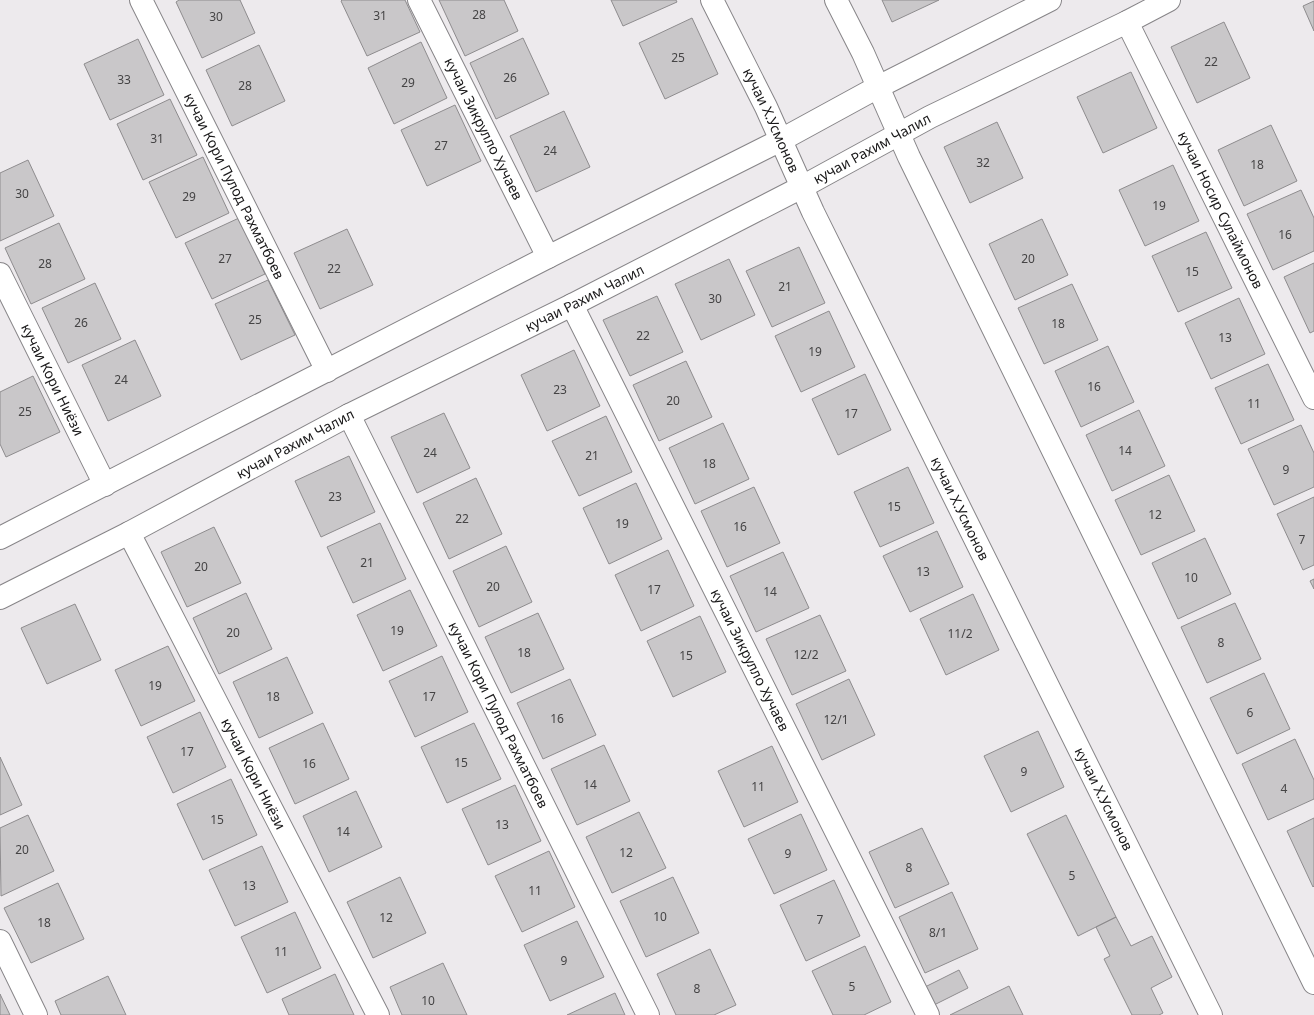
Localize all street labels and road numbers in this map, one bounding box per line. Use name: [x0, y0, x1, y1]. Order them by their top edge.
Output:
street label: кучаи Зикрулло Хучаев: [440, 54, 528, 203]
street label: кучаи Х.Усмонов: [739, 65, 804, 175]
street label: кучаи Кори Пулод Рахматбоев: [180, 89, 289, 282]
street label: кучаи Рахим Чалил: [810, 108, 934, 188]
street label: кучаи Носир Сулаймонов: [1174, 128, 1268, 292]
street label: кучаи Рахим Чалил: [521, 260, 647, 336]
street label: кучаи Кори Ниёзи: [17, 320, 89, 439]
street label: кучаи Рахим Чалил: [233, 404, 357, 483]
street label: кучаи Х.Усмонов: [927, 453, 994, 564]
street label: кучаи Зикрулло Хучаев: [707, 585, 794, 734]
street label: кучаи Кори Пулод Рахматбоев: [444, 618, 553, 811]
street label: кучаи Кори Ниёзи: [217, 715, 290, 833]
street label: кучаи Х.Усмонов: [1071, 744, 1138, 854]

